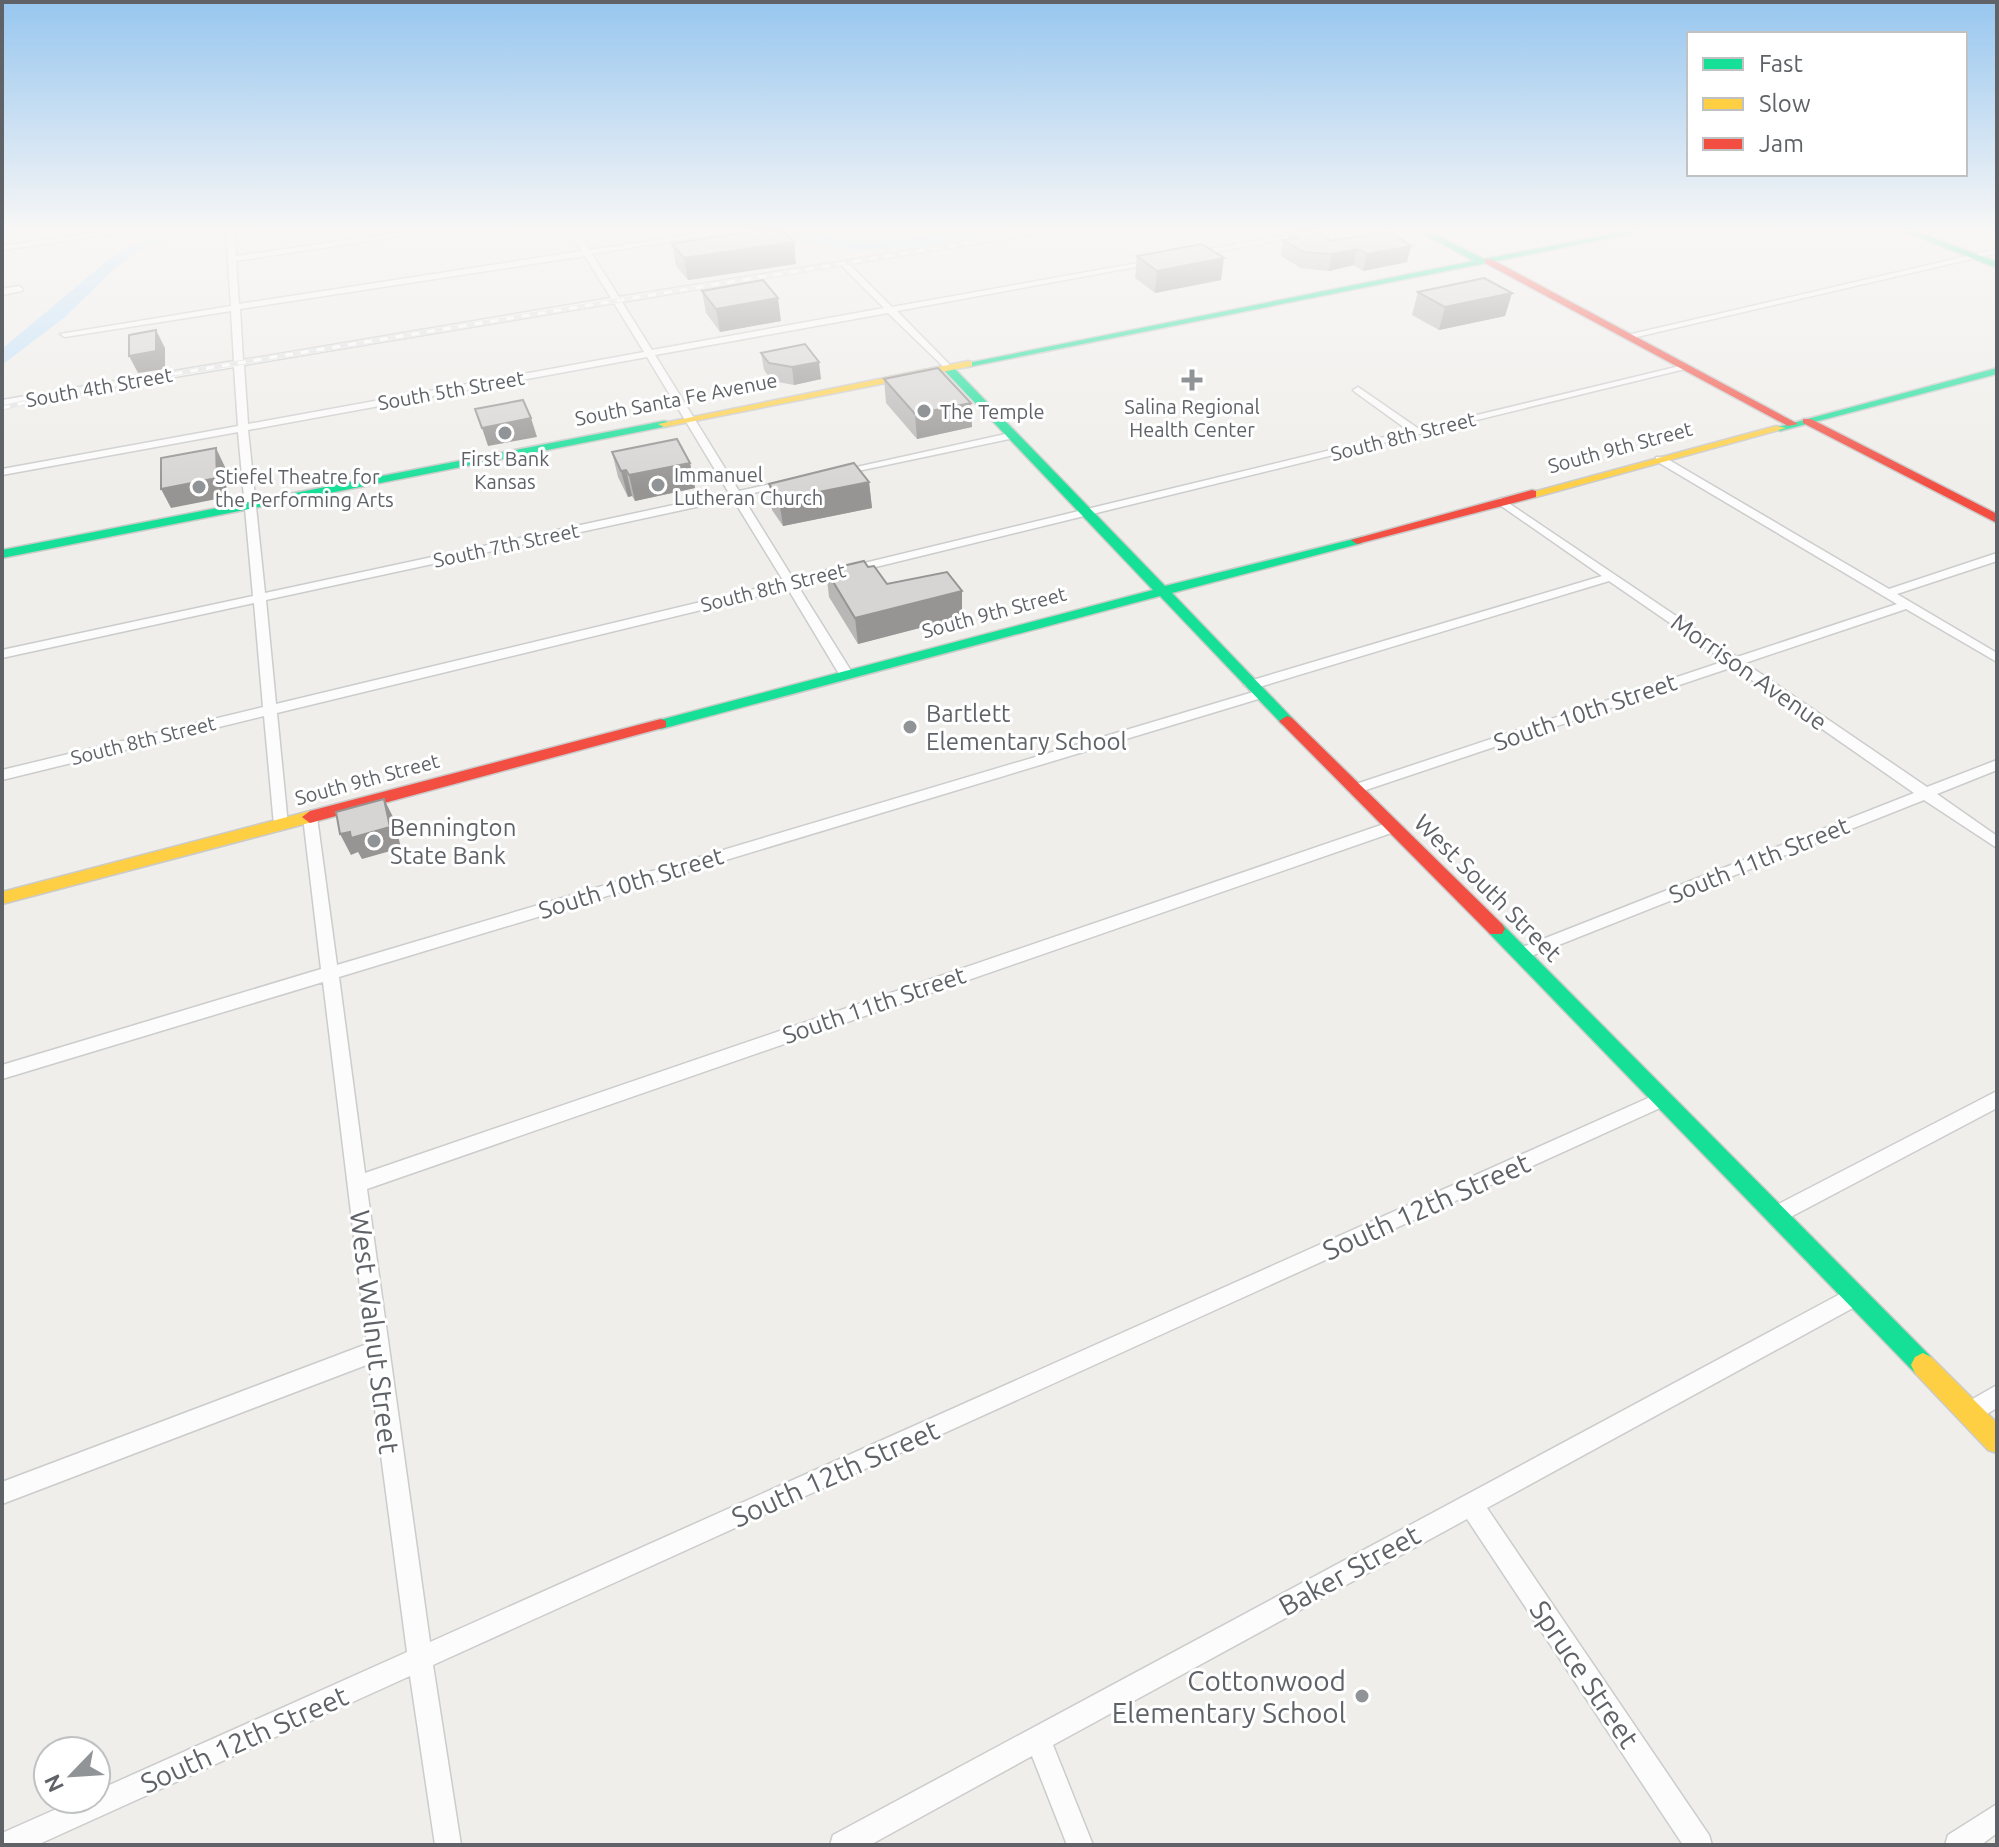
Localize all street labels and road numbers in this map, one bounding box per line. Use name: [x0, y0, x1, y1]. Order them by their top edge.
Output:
street label: South 4th Street: [24, 363, 174, 411]
street label: South 5th Street: [376, 366, 526, 414]
street label: South Santa Fe Avenue: [573, 368, 779, 430]
street label: South 8th Street: [1328, 407, 1478, 465]
street label: South 9th Street: [1545, 417, 1695, 477]
street label: South 7th Street: [431, 518, 581, 572]
street label: South 8th Street: [698, 558, 848, 616]
street label: South 9th Street: [919, 582, 1069, 642]
street label: Morrison Avenue: [1666, 608, 1832, 736]
street label: South 10th Street: [1490, 668, 1681, 756]
street label: South 8th Street: [68, 711, 218, 769]
street label: South 9th Street: [292, 749, 442, 809]
street label: West South Street: [1409, 809, 1567, 967]
street label: South 11th Street: [1665, 811, 1853, 908]
street label: South 10th Street: [535, 842, 727, 924]
street label: South 11th Street: [779, 961, 970, 1049]
street label: South 12th Street: [1318, 1146, 1534, 1266]
street label: West Walnut Street: [345, 1208, 405, 1456]
street label: South 12th Street: [727, 1413, 943, 1533]
street label: Baker Street: [1273, 1519, 1425, 1621]
street label: Spruce Street: [1524, 1595, 1646, 1753]
street label: South 12th Street: [136, 1679, 352, 1799]

